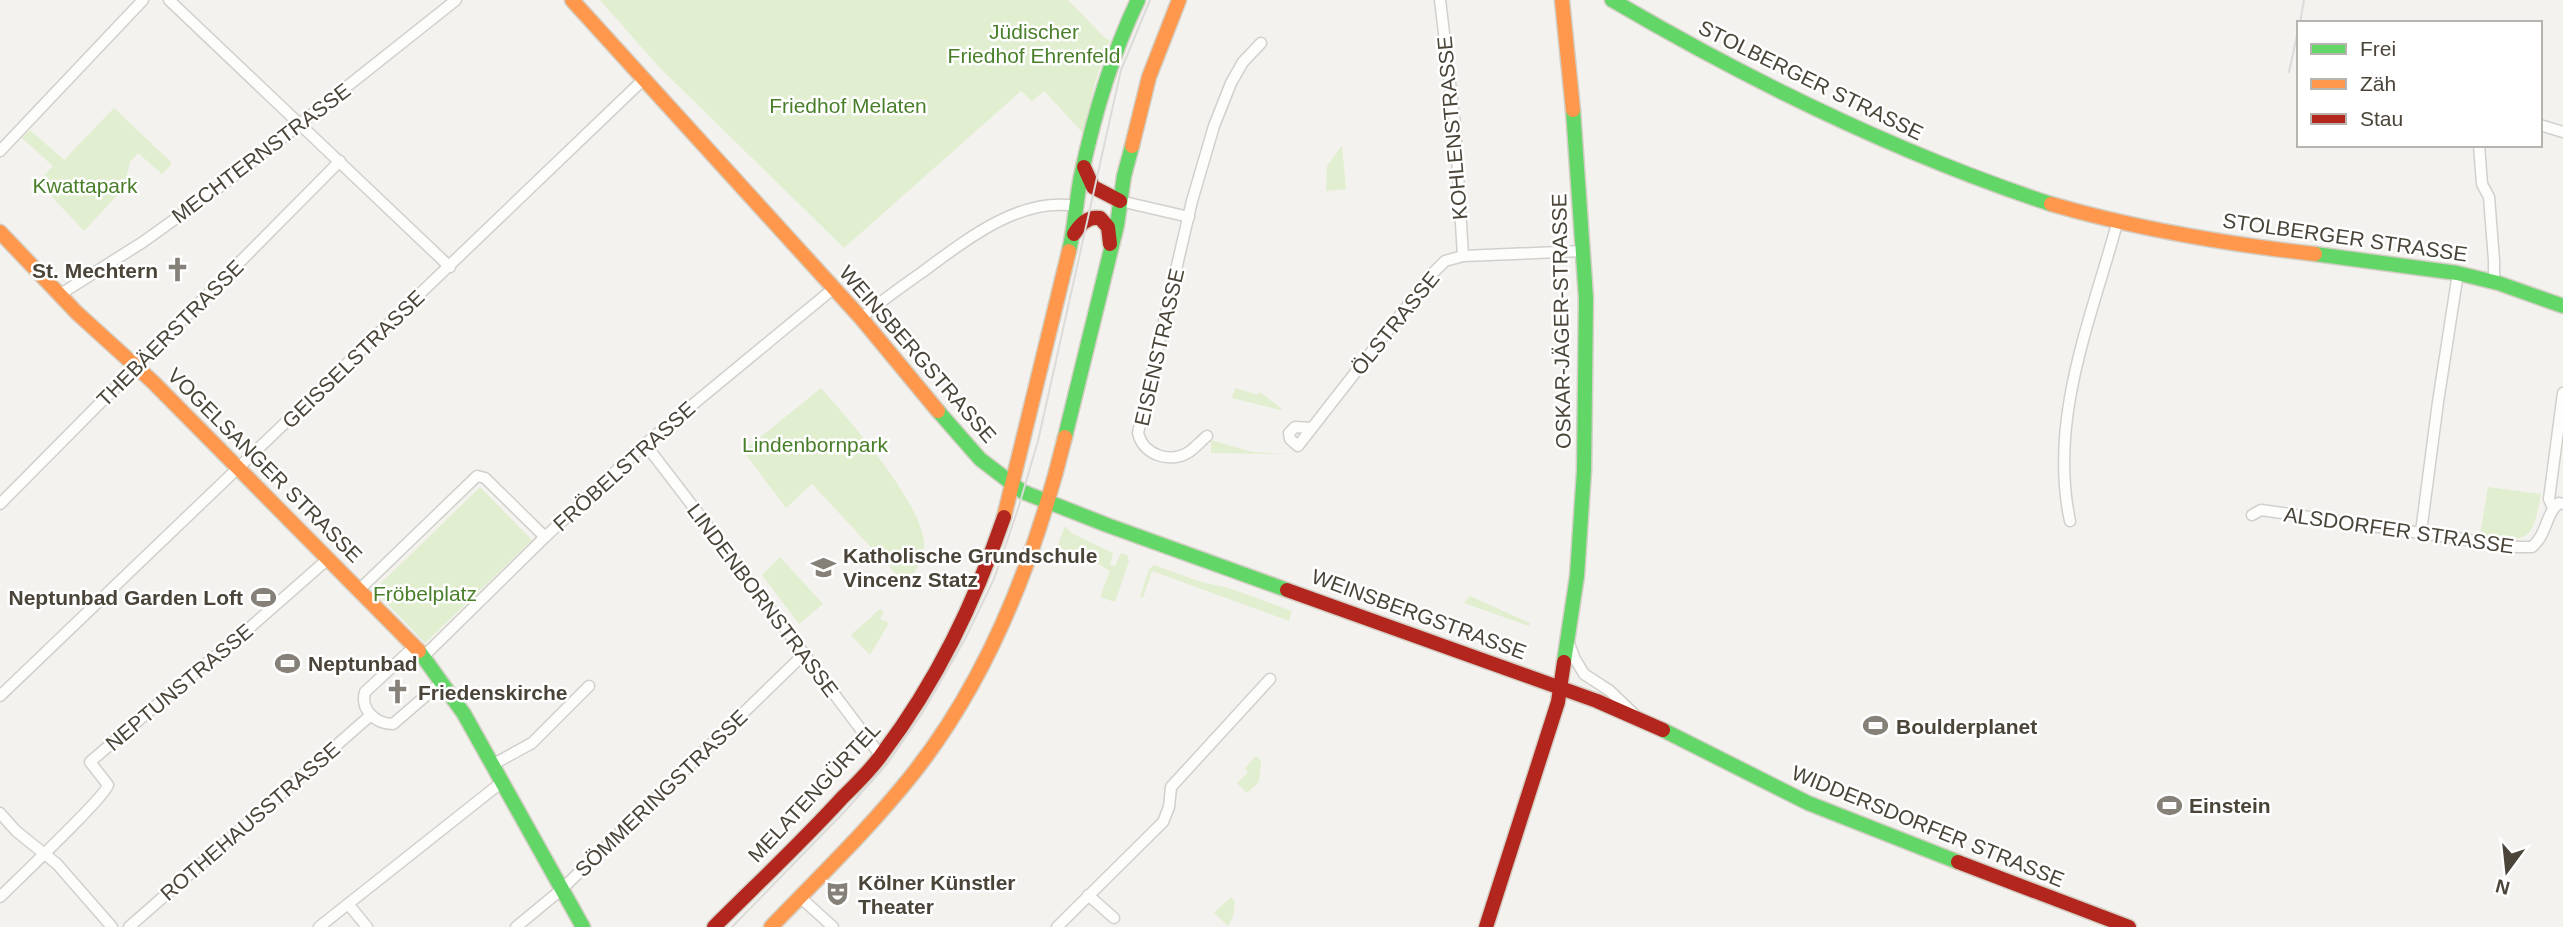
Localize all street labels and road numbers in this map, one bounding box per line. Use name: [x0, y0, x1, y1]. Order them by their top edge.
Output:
street label: STOLBERGER STRASSE: [1695, 16, 1927, 144]
street label: KOHLENSTRASSE: [1433, 35, 1471, 221]
street label: MECHTERNSTRASSE: [167, 79, 355, 227]
street label: OSKAR-JÄGER-STRASSE: [1547, 193, 1575, 449]
street label: STOLBERGER STRASSE: [2221, 208, 2469, 266]
street label: THEBÄERSTRASSE: [92, 255, 248, 411]
street label: WEINSBERGSTRASSE: [835, 261, 1001, 447]
street label: EISENSTRASSE: [1130, 266, 1188, 428]
street label: ÖLSTRASSE: [1346, 267, 1444, 379]
street label: GEISSELSTRASSE: [277, 285, 429, 433]
street label: VOGELSANGER STRASSE: [163, 363, 367, 567]
street label: FRÖBELSTRASSE: [549, 397, 699, 535]
street label: LINDENBORNSTRASSE: [683, 499, 843, 701]
street label: ALSDORFER STRASSE: [2282, 502, 2516, 558]
street label: WEINSBERGSTRASSE: [1309, 564, 1529, 664]
street label: NEPTUNSTRASSE: [101, 619, 257, 755]
street label: SÖMMERINGSTRASSE: [570, 705, 752, 881]
street label: MELATENGÜRTEL: [743, 717, 885, 867]
street label: ROTHEHAUSSTRASSE: [156, 737, 344, 905]
street label: WIDDERSDORFER STRASSE: [1788, 761, 2068, 891]

